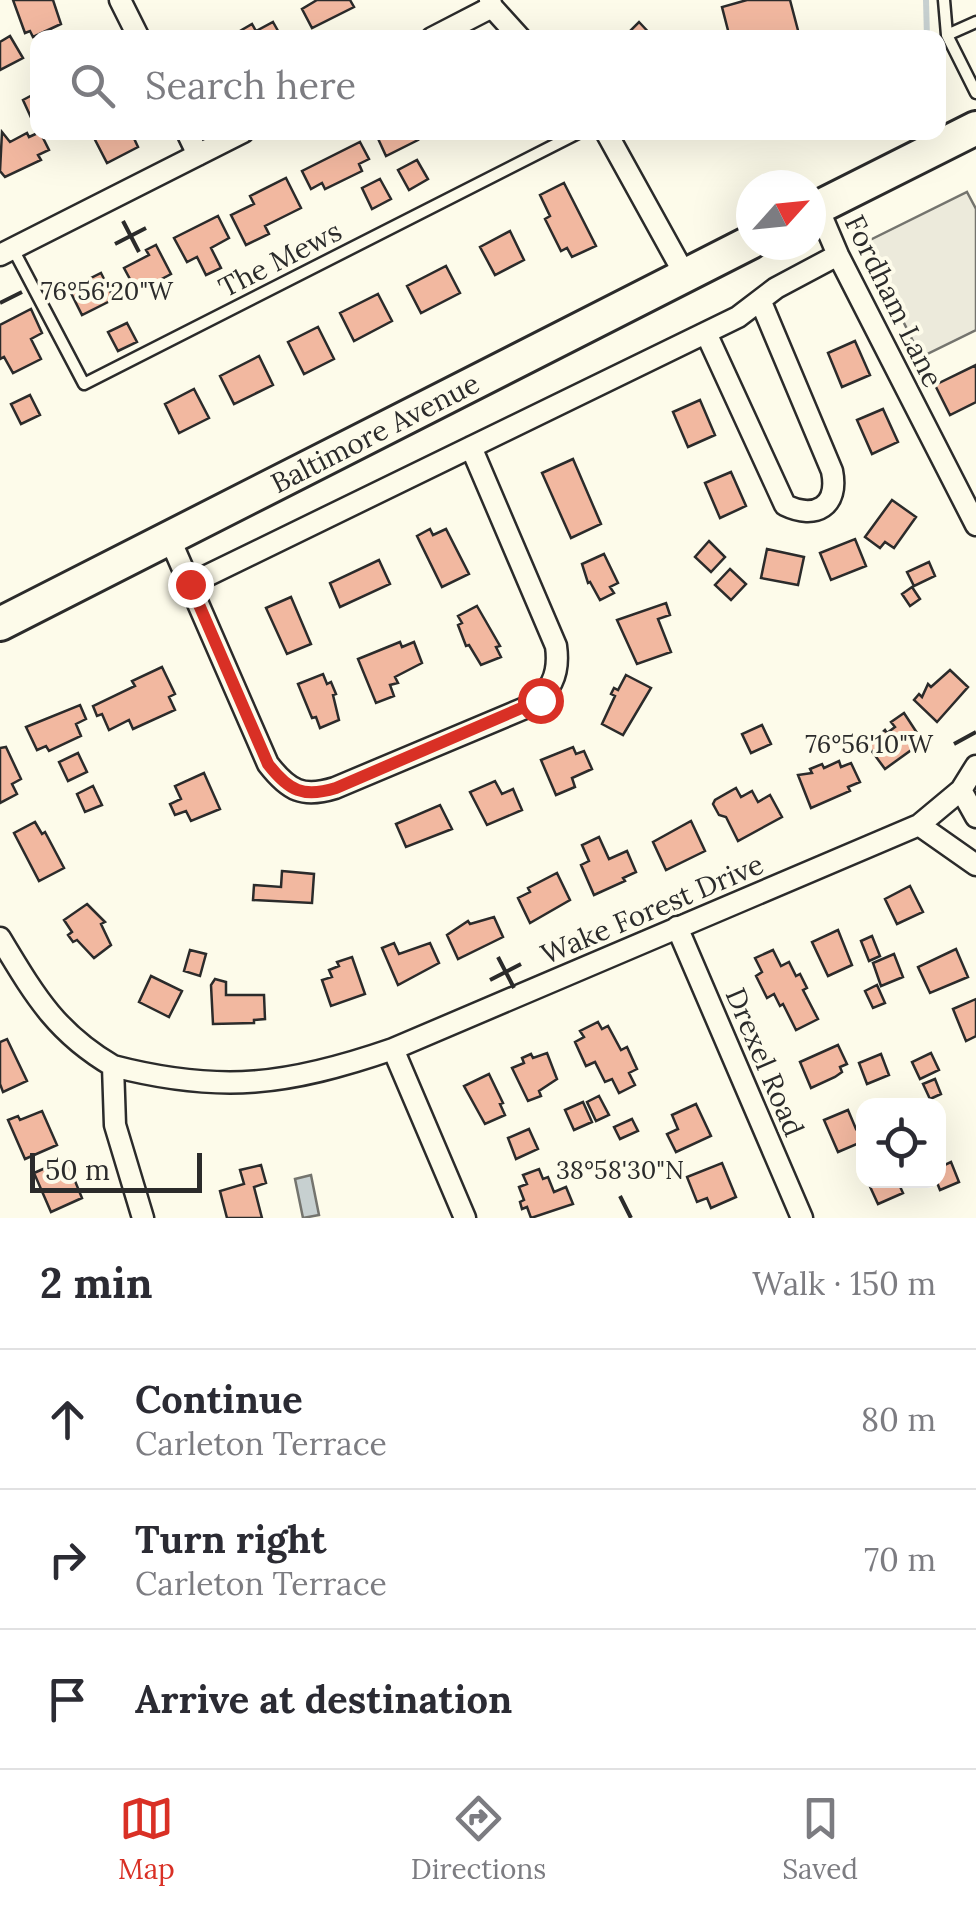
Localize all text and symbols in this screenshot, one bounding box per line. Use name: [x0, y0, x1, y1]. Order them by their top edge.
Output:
search box: [30, 30, 946, 140]
icon: search: [65, 58, 120, 113]
text: Search here: [145, 61, 356, 109]
north arrow: [736, 170, 826, 260]
street label: Fordham Lane: [837, 209, 951, 393]
street label: The Mews: [212, 213, 348, 305]
text: 76°56'20"W: [41, 275, 174, 307]
street label: Baltimore Avenue: [265, 365, 485, 501]
route end: [168, 562, 214, 608]
route start: [518, 678, 564, 724]
text: 76°56'10"W: [805, 728, 934, 760]
street label: Wake Forest Drive: [535, 846, 769, 972]
street label: Drexel Road: [718, 982, 812, 1142]
map controls: [856, 1098, 946, 1188]
button: locate: [856, 1098, 946, 1188]
scale bar: [30, 1148, 202, 1192]
text: 50 m: [45, 1152, 110, 1188]
text: 38°58'30"N: [556, 1154, 684, 1186]
text: 2 min: [40, 1256, 153, 1310]
text: Walk · 150 m: [752, 1263, 936, 1304]
text: Continue: [135, 1375, 303, 1423]
icon: ahead: [40, 1392, 95, 1447]
text: 80 m: [861, 1399, 936, 1440]
text: Carleton Terrace: [135, 1423, 387, 1464]
text: Turn right: [135, 1515, 326, 1563]
icon: right: [40, 1532, 95, 1587]
text: 70 m: [864, 1539, 936, 1580]
text: Carleton Terrace: [135, 1563, 387, 1604]
icon: arrive: [40, 1672, 95, 1727]
text: Arrive at destination: [135, 1675, 512, 1723]
tab: Map: [118, 1791, 175, 1887]
tab: Directions: [411, 1791, 546, 1887]
tab: Saved: [782, 1791, 858, 1887]

